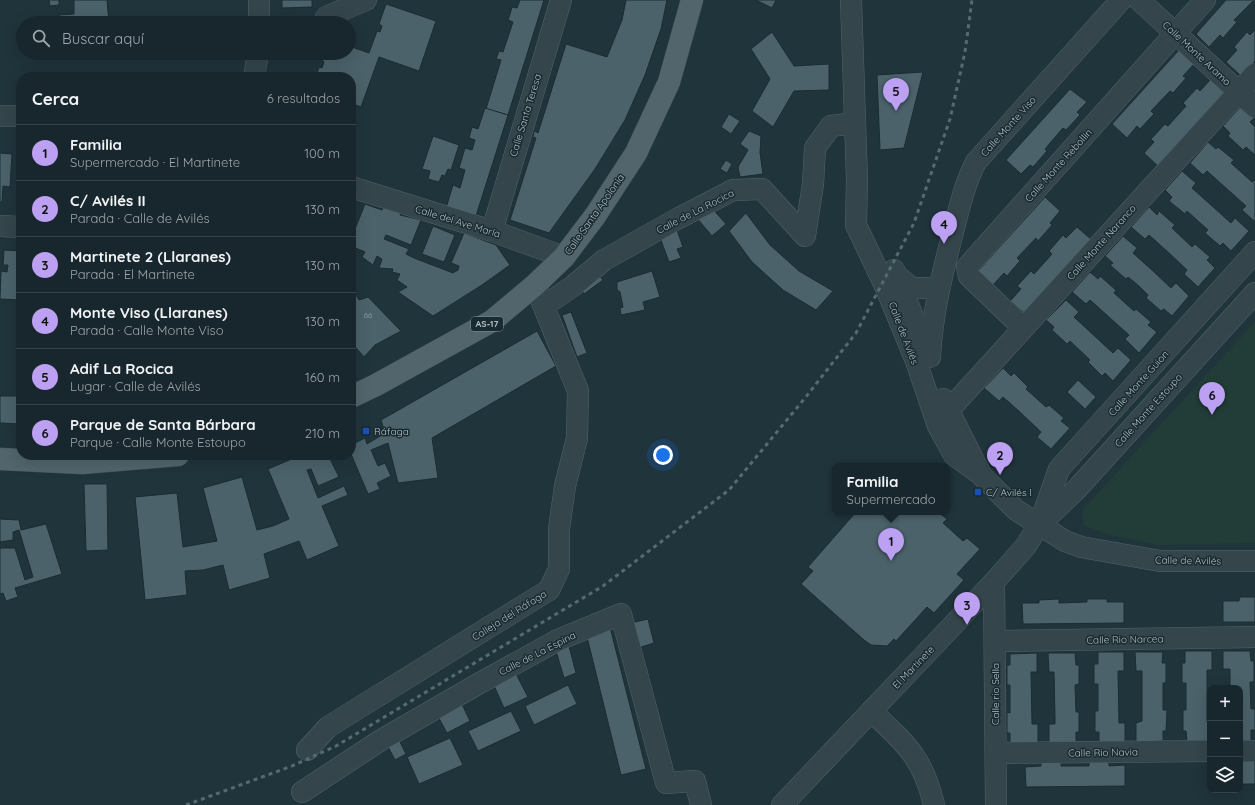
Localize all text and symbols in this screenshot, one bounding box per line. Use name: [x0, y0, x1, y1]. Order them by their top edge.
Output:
search box: [16, 16, 356, 60]
street label: Calle Monte Aramo: [1160, 18, 1234, 88]
icon: search: [30, 27, 52, 49]
text: Buscar aquí: [62, 29, 144, 48]
street label: Calle Santa Teresa: [507, 72, 544, 158]
pin: 5: [883, 78, 909, 111]
text: Cerca: [32, 88, 79, 109]
text: 6 resultados: [267, 90, 340, 106]
street label: Calle Monte Viso: [978, 93, 1039, 159]
street label: Calle Monte Rebollin: [1022, 126, 1095, 205]
text: Familia: [70, 135, 122, 154]
text: 1: [42, 145, 48, 161]
text: 100 m: [304, 145, 340, 161]
text: Supermercado · El Martinete: [70, 154, 240, 170]
street label: Calle Santa Apolonia: [562, 171, 627, 257]
street label: Calle de La Rocica: [654, 186, 736, 237]
text: C/ Avilés II: [70, 191, 146, 210]
text: 2: [41, 201, 49, 217]
text: 130 m: [305, 201, 340, 217]
street label: Calle del Ave María: [414, 202, 502, 241]
street label: Calle Monte Naranco: [1064, 202, 1139, 283]
text: Parada · Calle de Avilés: [70, 210, 210, 226]
pin: 4: [931, 211, 957, 244]
text: Martinete 2 (Llaranes): [70, 247, 231, 266]
text: 3: [42, 257, 48, 273]
text: 130 m: [305, 257, 340, 273]
text: Parada · El Martinete: [70, 266, 195, 282]
street label: Calle de Avilés: [886, 300, 922, 367]
text: Monte Viso (Llaranes): [70, 303, 228, 322]
house number: 66: [364, 310, 373, 320]
text: 4: [41, 313, 49, 329]
text: 130 m: [305, 313, 340, 329]
road number: AS-17: [471, 317, 503, 331]
text: Parada · Calle Monte Viso: [70, 322, 224, 338]
street label: Calle Monte Guion: [1105, 348, 1171, 419]
text: Adif La Rocica: [70, 359, 174, 378]
text: 5: [41, 369, 49, 385]
text: 160 m: [305, 369, 340, 385]
street label: Calle Monte Estoupo: [1112, 371, 1185, 450]
text: Lugar · Calle de Avilés: [70, 378, 201, 394]
pin: 6: [1199, 382, 1225, 415]
text: Parque de Santa Bárbara: [70, 415, 256, 434]
text: 6: [41, 425, 49, 441]
text: 210 m: [305, 425, 340, 441]
place label: Ráfaga: [374, 425, 409, 438]
marker: Ráfaga: [361, 426, 371, 436]
text: Parque · Calle Monte Estoupo: [70, 434, 246, 450]
pin: 2: [987, 442, 1013, 475]
your location: [653, 445, 673, 465]
popup: [832, 463, 950, 515]
text: Familia: [846, 472, 898, 491]
place label: C/ Avilés I: [986, 486, 1032, 499]
marker: C/ Avilés I: [973, 487, 983, 497]
text: Supermercado: [846, 491, 936, 507]
pin: 1: [878, 528, 904, 561]
street label: Calle de Avilés: [1155, 553, 1221, 568]
street label: Calleja del Ráfaga: [469, 587, 549, 644]
pin: 3: [954, 592, 980, 625]
street label: Calle de La Espina: [497, 628, 578, 678]
street label: Calle Rio Narcea: [1086, 632, 1164, 647]
street label: El Martinete: [890, 643, 937, 692]
street label: Calle rio Sella: [989, 663, 1002, 725]
map controls: [1207, 685, 1243, 793]
button: +: [1207, 685, 1243, 721]
button: −: [1207, 721, 1243, 757]
street label: Calle Rio Navia: [1068, 745, 1138, 760]
button: layers: [1207, 757, 1243, 793]

